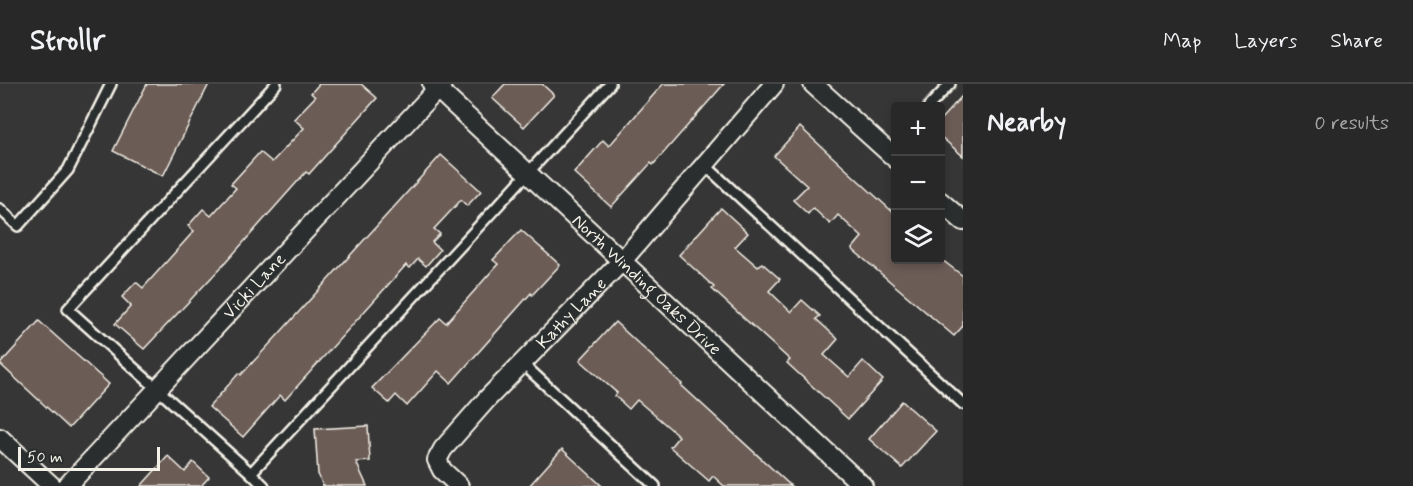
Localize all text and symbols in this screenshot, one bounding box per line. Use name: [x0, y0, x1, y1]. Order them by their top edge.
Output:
text: Strollr: [30, 23, 105, 60]
text: Map: [1163, 27, 1201, 55]
text: Layers: [1234, 27, 1297, 55]
text: Share: [1330, 27, 1383, 55]
map controls: [891, 102, 945, 264]
button: +: [891, 102, 945, 156]
text: Nearby: [987, 106, 1066, 140]
text: 0 results: [1315, 110, 1389, 137]
button: −: [891, 156, 945, 210]
street label: North Winding Oaks Drive: [566, 209, 726, 361]
button: layers: [891, 210, 945, 264]
street label: Vicki Lane: [218, 248, 292, 325]
street label: Kathy Lane: [531, 273, 612, 355]
scale bar: [18, 444, 160, 472]
text: 50 m: [27, 447, 63, 468]

